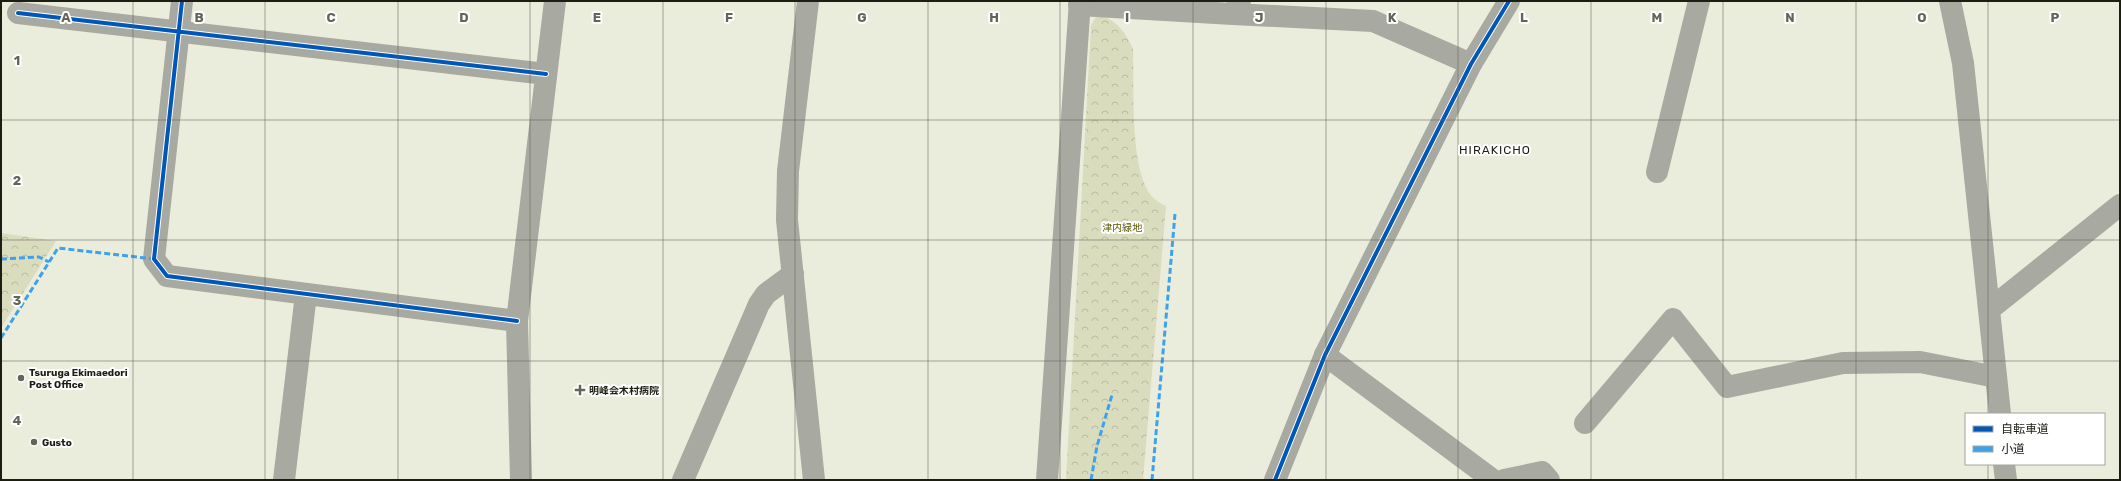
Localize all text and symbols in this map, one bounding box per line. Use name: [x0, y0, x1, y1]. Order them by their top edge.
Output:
text: A: [61, 10, 71, 25]
text: B: [194, 10, 204, 25]
text: C: [326, 10, 336, 25]
text: D: [459, 10, 469, 25]
text: E: [593, 10, 601, 25]
text: F: [725, 10, 733, 25]
text: G: [857, 10, 867, 25]
text: H: [989, 10, 999, 25]
text: I: [1125, 10, 1129, 25]
text: J: [1255, 10, 1263, 25]
text: K: [1388, 10, 1397, 25]
text: L: [1520, 10, 1528, 25]
text: M: [1652, 10, 1662, 25]
text: N: [1785, 10, 1795, 25]
text: O: [1917, 10, 1927, 25]
text: P: [2051, 10, 2060, 25]
text: 1: [14, 53, 20, 68]
district label: HIRAKICHO: [1459, 143, 1531, 157]
text: 2: [13, 173, 21, 188]
park label: 津内緑地: [1102, 222, 1143, 234]
text: 3: [13, 293, 22, 308]
place label: Tsuruga Ekimaedori Post Office: [29, 367, 128, 391]
marker: Tsuruga Ekimaedori Post Office: [16, 373, 26, 383]
marker: 明峰会木村病院: [574, 384, 586, 396]
place label: 明峰会木村病院: [589, 385, 659, 397]
text: 4: [13, 413, 22, 428]
legend: [1965, 413, 2105, 465]
text: 自転車道: [2001, 422, 2049, 436]
marker: Gusto: [29, 437, 39, 447]
place label: Gusto: [42, 437, 72, 449]
text: 小道: [2001, 442, 2025, 456]

